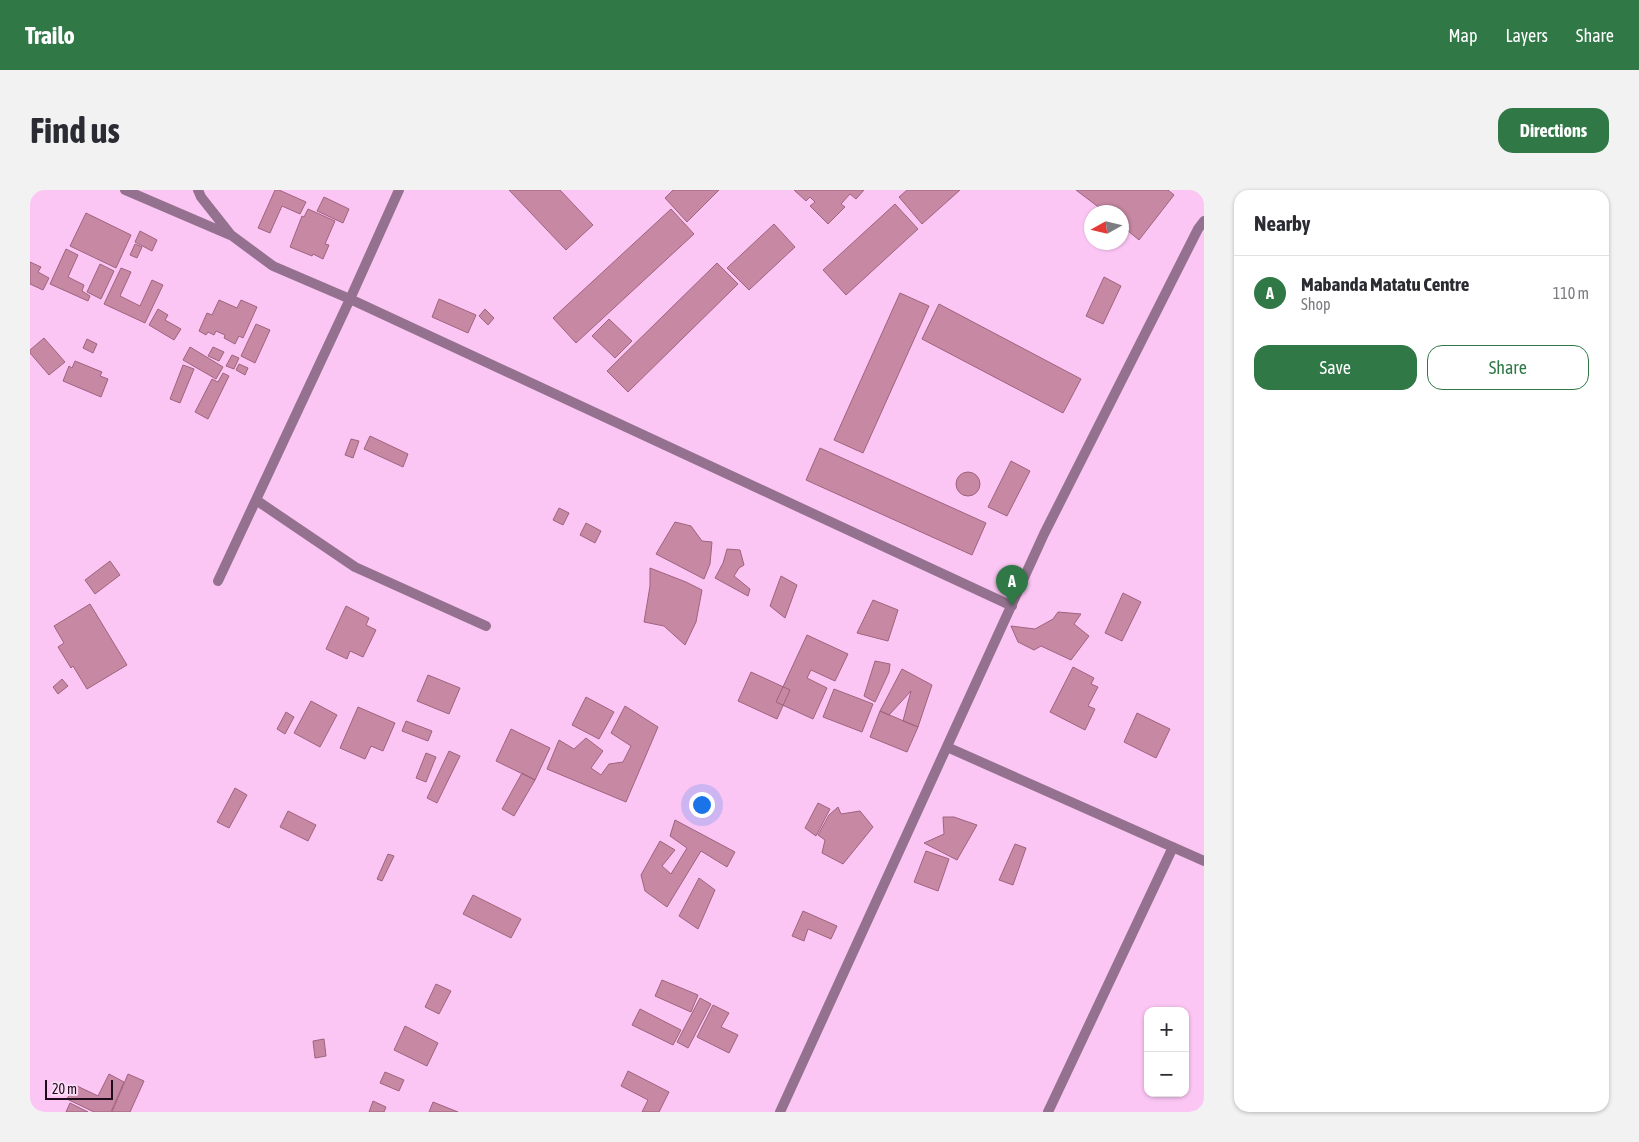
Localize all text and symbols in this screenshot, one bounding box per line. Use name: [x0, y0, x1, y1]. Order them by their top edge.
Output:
text: Trailo: [25, 22, 75, 49]
text: Map: [1448, 25, 1477, 46]
text: Layers: [1505, 25, 1548, 46]
text: Share: [1576, 25, 1614, 46]
button: Directions: [1498, 108, 1609, 153]
text: Find us: [30, 110, 120, 150]
north arrow: [1084, 205, 1129, 250]
text: Nearby: [1254, 211, 1310, 235]
text: Mabanda Matatu Centre: [1301, 273, 1469, 295]
text: A: [1266, 284, 1274, 302]
text: 110 m: [1553, 284, 1589, 302]
text: Shop: [1301, 295, 1331, 313]
button: Save: [1254, 345, 1417, 390]
button: Share: [1427, 345, 1589, 390]
pin: A: [996, 565, 1028, 606]
your location: [689, 792, 715, 818]
map controls: [1144, 1007, 1189, 1097]
button: +: [1144, 1007, 1189, 1052]
button: −: [1144, 1052, 1189, 1097]
scale bar: [45, 1077, 112, 1100]
text: 20 m: [52, 1081, 77, 1097]

